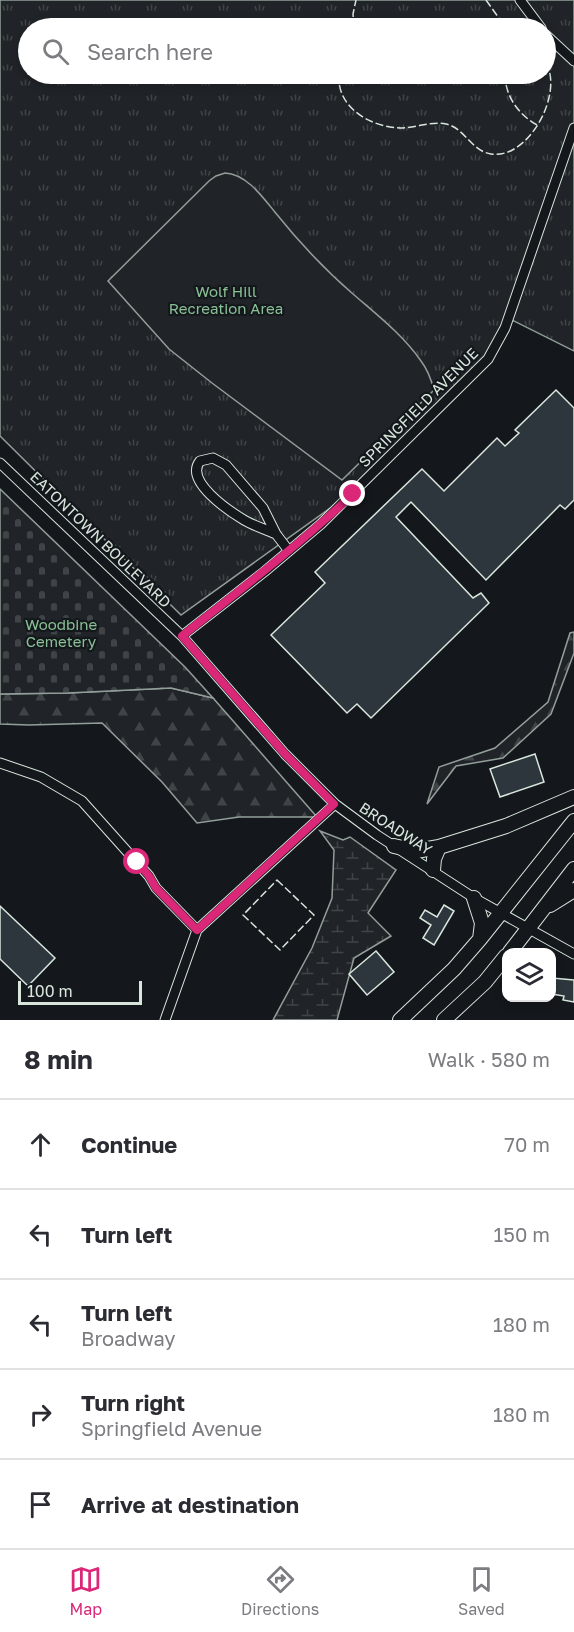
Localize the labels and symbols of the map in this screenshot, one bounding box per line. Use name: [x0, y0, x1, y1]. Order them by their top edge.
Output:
park label: Wolf Hill Recreation Area: [169, 282, 283, 317]
street label: SPRINGFIELD AVENUE: [355, 344, 481, 470]
street label: EATONTOWN BOULEVARD: [27, 467, 175, 611]
route end: [339, 480, 365, 506]
park label: Woodbine Cemetery: [25, 615, 97, 650]
street label: BROADWAY: [356, 798, 436, 858]
route start: [123, 848, 149, 874]
scale bar: [18, 978, 142, 1006]

